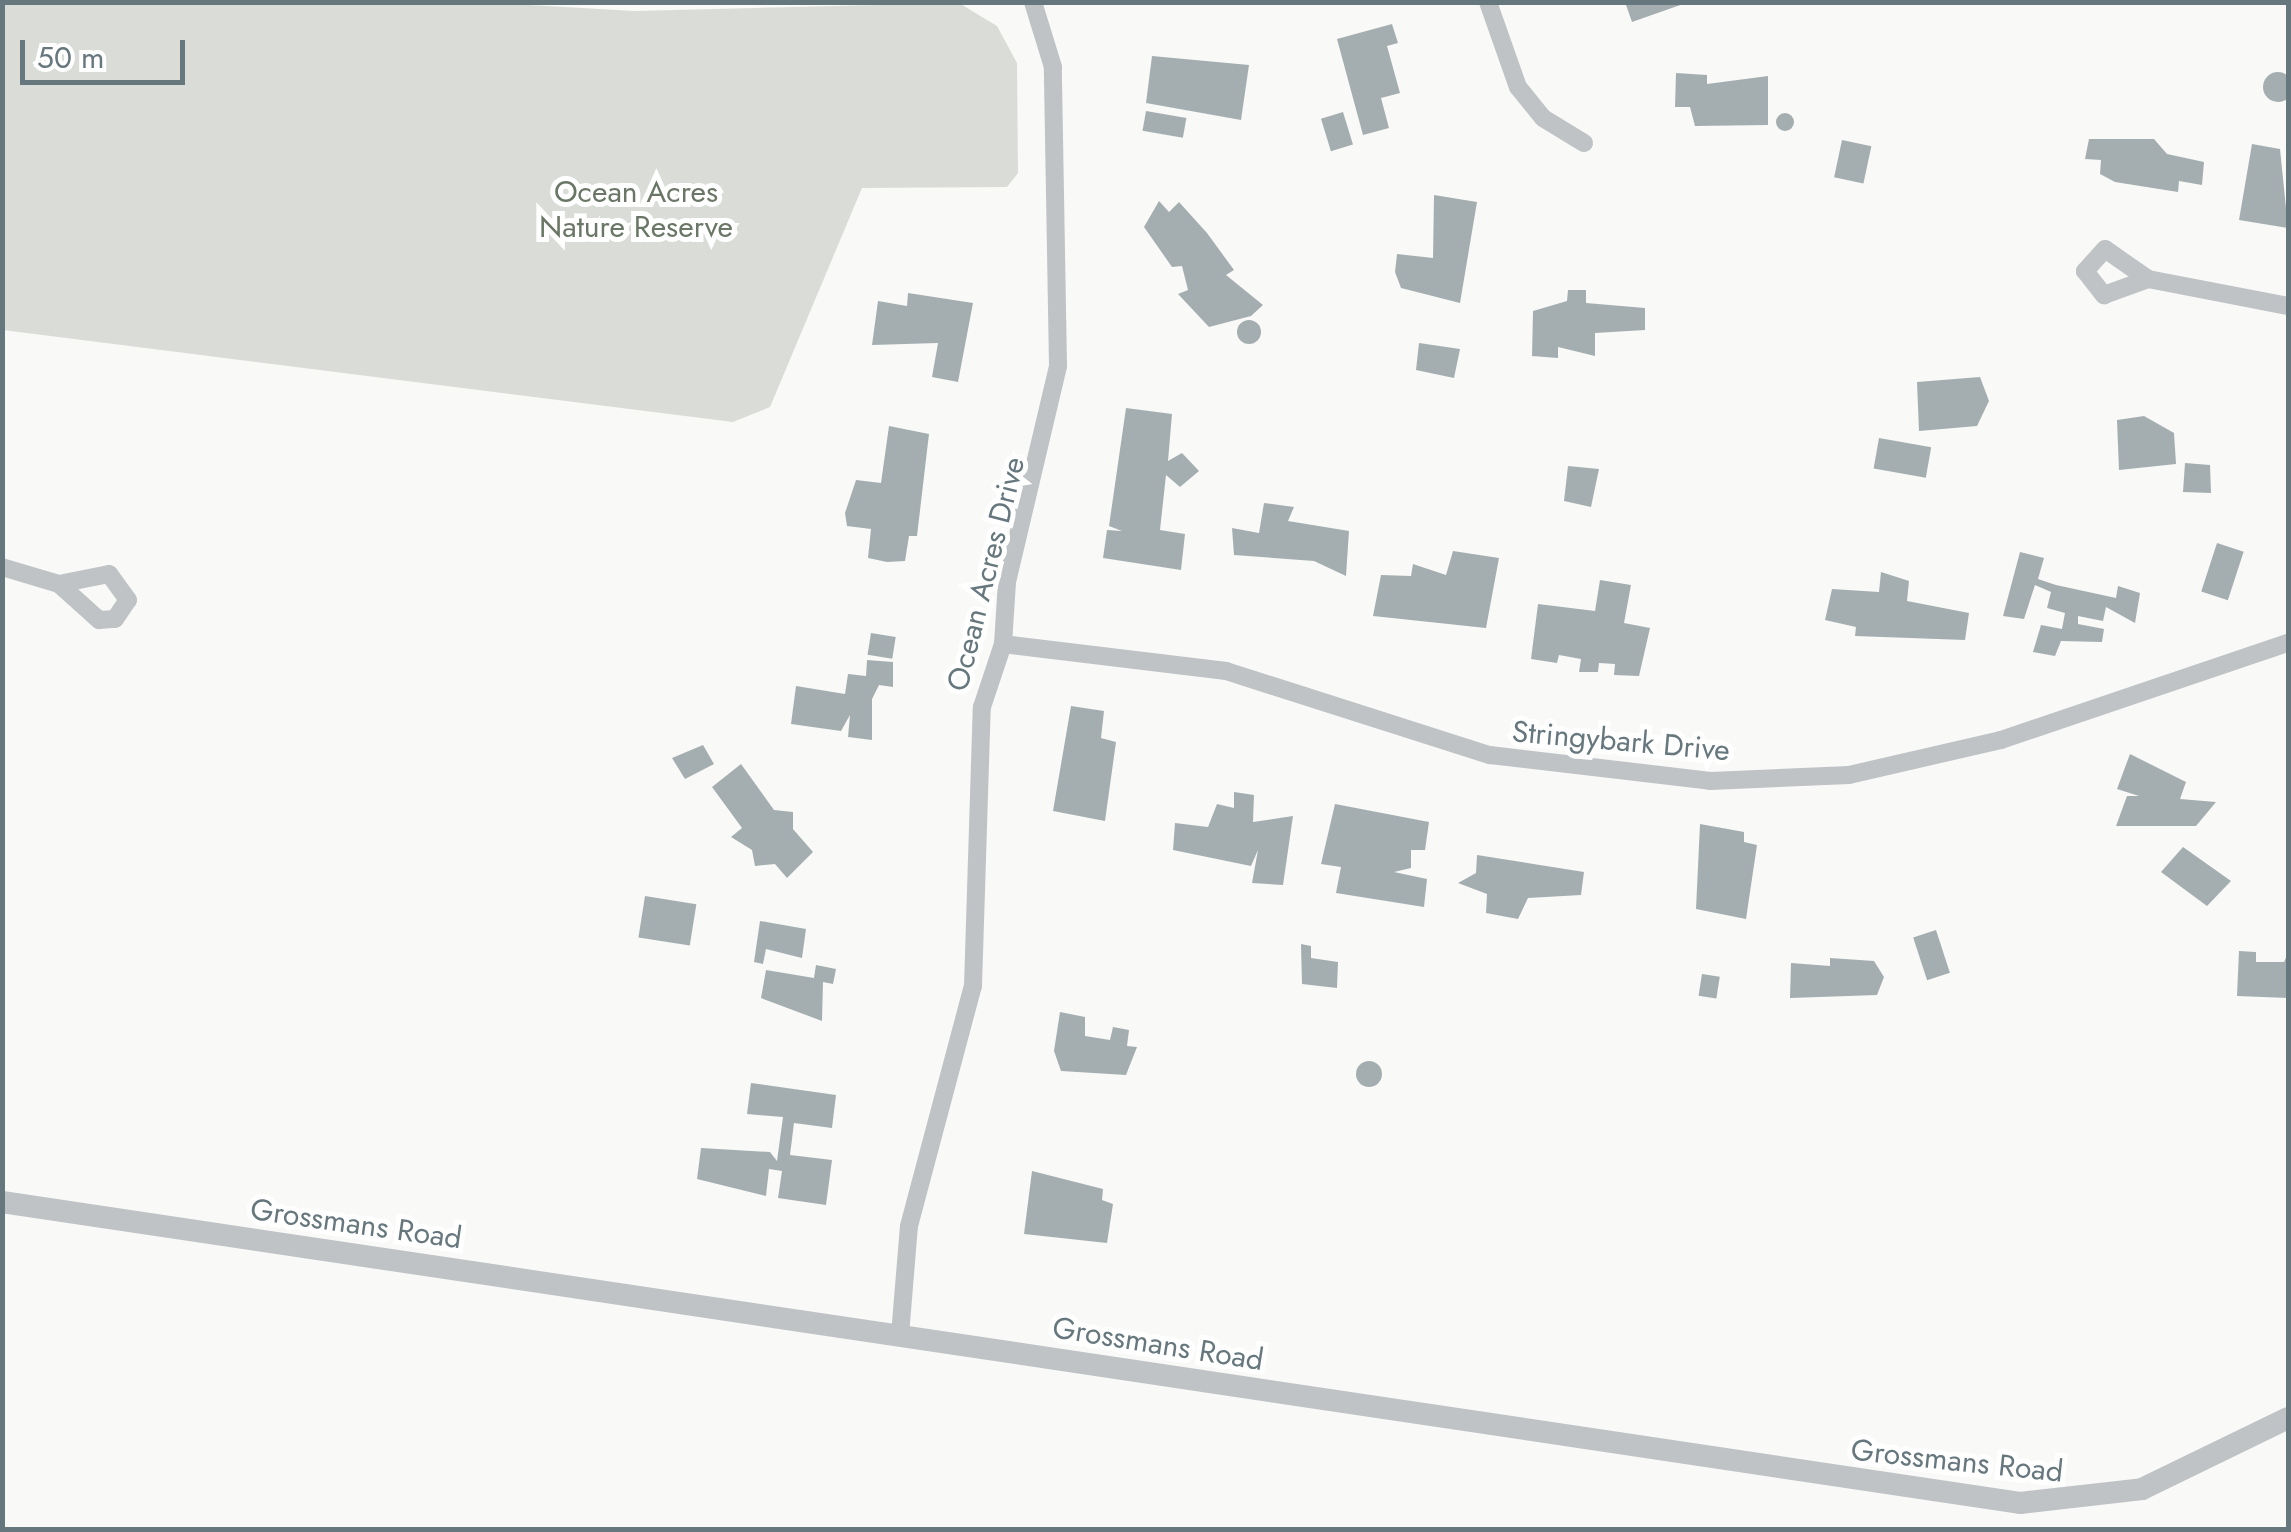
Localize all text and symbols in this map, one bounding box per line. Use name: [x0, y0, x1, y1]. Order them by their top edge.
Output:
scale bar: [25, 20, 190, 82]
text: 50 m: [37, 36, 104, 79]
park label: Ocean Acres Nature Reserve: [539, 174, 733, 244]
street label: Ocean Acres Drive: [940, 453, 1032, 695]
street label: Stringybark Drive: [1511, 714, 1731, 768]
street label: Grossmans Road: [248, 1191, 464, 1257]
street label: Grossmans Road: [1050, 1310, 1266, 1378]
street label: Grossmans Road: [1849, 1432, 2065, 1490]

